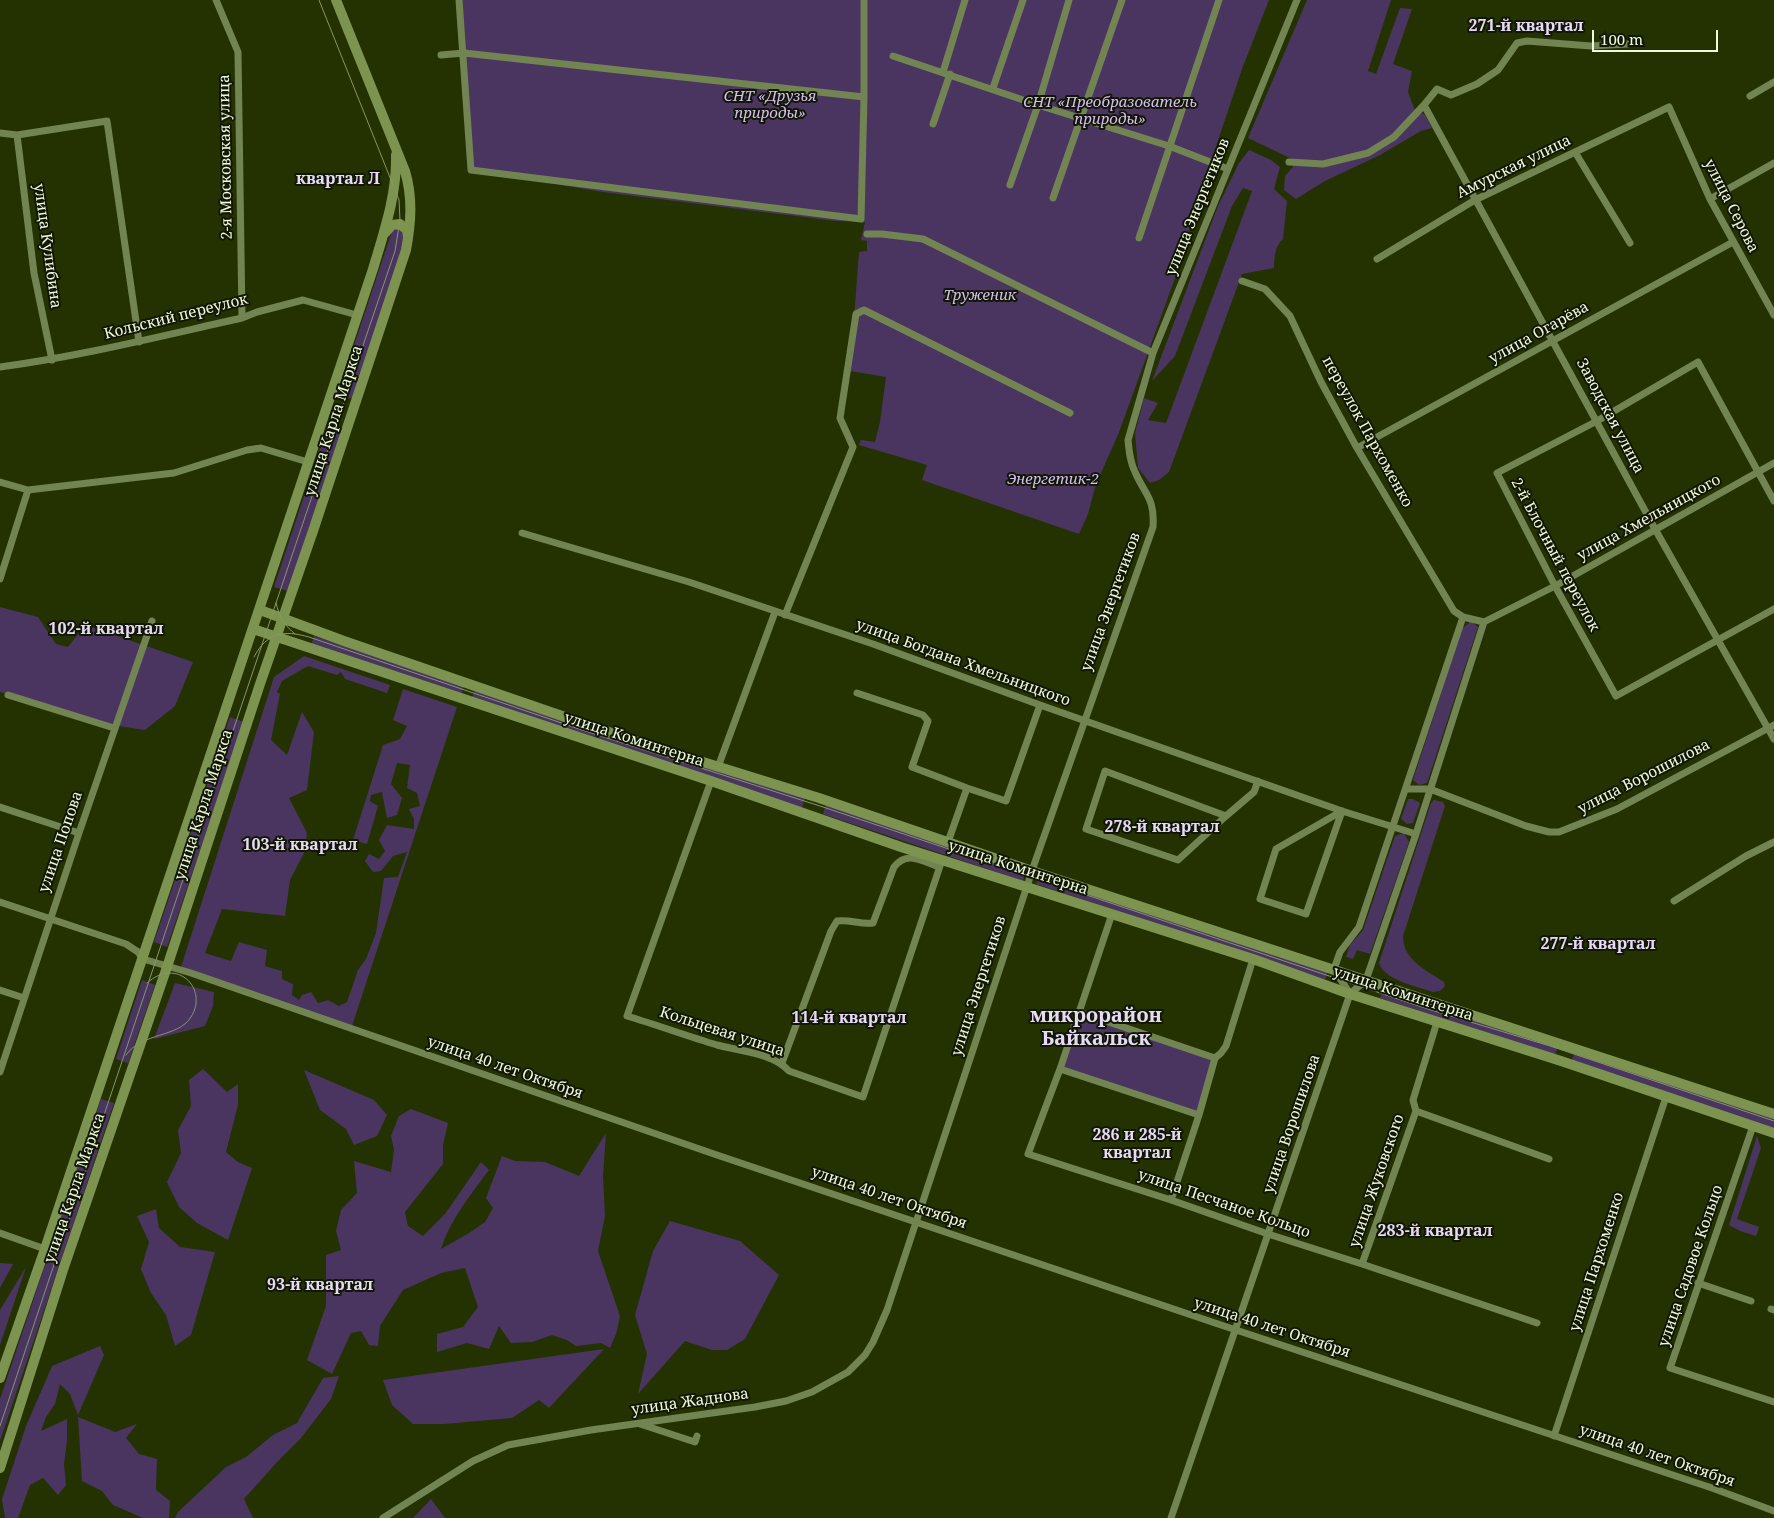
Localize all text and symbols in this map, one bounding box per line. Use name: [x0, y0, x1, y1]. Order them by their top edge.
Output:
district label: 271-й квартал: [1469, 16, 1583, 36]
scale bar: [1594, 20, 1720, 52]
text: 100 m: [1600, 29, 1643, 49]
street label: 2-я Московская улица: [216, 74, 236, 240]
park label: СНТ «Друзья природы»: [724, 88, 816, 123]
park label: СНТ «Преобразователь природы»: [1023, 94, 1197, 129]
street label: Амурская улица: [1454, 132, 1574, 202]
street label: улица Энергетиков: [1162, 136, 1234, 278]
street label: улица Серова: [1700, 156, 1762, 256]
district label: квартал Л: [296, 169, 380, 189]
street label: улица Кулибина: [29, 182, 65, 310]
park label: Труженик: [943, 287, 1017, 305]
street label: Кольский переулок: [102, 290, 250, 344]
street label: улица Огарёва: [1486, 298, 1592, 368]
street label: улица Карла Маркса: [301, 343, 367, 499]
street label: переулок Пархоменко: [1318, 353, 1416, 511]
street label: Заводская улица: [1572, 356, 1648, 476]
park label: Энергетик-2: [1007, 471, 1099, 489]
street label: улица Хмельницкого: [1574, 471, 1724, 565]
street label: 2-й Блочный переулок: [1507, 475, 1603, 635]
street label: улица Энергетиков: [1078, 530, 1144, 674]
street label: улица Богдана Хмельницкого: [853, 616, 1073, 710]
district label: 102-й квартал: [49, 619, 163, 639]
street label: улица Коминтерна: [562, 709, 706, 771]
street label: улица Карла Маркса: [171, 727, 237, 883]
street label: улица Ворошилова: [1575, 736, 1713, 818]
street label: улица Попова: [35, 789, 87, 895]
district label: 278-й квартал: [1105, 817, 1219, 837]
district label: 103-й квартал: [243, 835, 357, 855]
street label: улица Коминтерна: [946, 837, 1090, 899]
street label: улица Энергетиков: [948, 914, 1010, 1058]
district label: 277-й квартал: [1541, 934, 1655, 954]
street label: улица Коминтерна: [1331, 963, 1475, 1025]
street label: Кольцевая улица: [657, 1003, 787, 1061]
district label: микрорайон Байкальск: [1030, 1004, 1162, 1051]
district label: 114-й квартал: [792, 1008, 906, 1028]
street label: улица 40 лет Октября: [425, 1033, 585, 1103]
street label: улица Ворошилова: [1260, 1052, 1324, 1196]
street label: улица Карла Маркса: [41, 1110, 109, 1266]
street label: улица Жуковского: [1346, 1112, 1408, 1250]
district label: 286 и 285-й квартал: [1092, 1125, 1182, 1163]
street label: улица 40 лет Октября: [809, 1163, 969, 1233]
street label: улица Песчаное Кольцо: [1135, 1166, 1313, 1242]
street label: улица Садовое Кольцо: [1655, 1183, 1727, 1349]
street label: улица Пархоменко: [1566, 1190, 1628, 1334]
district label: 283-й квартал: [1378, 1221, 1492, 1241]
district label: 93-й квартал: [267, 1275, 373, 1295]
street label: улица 40 лет Октября: [1192, 1294, 1352, 1362]
street label: улица Жаднова: [630, 1385, 750, 1419]
street label: улица 40 лет Октября: [1577, 1421, 1737, 1491]

